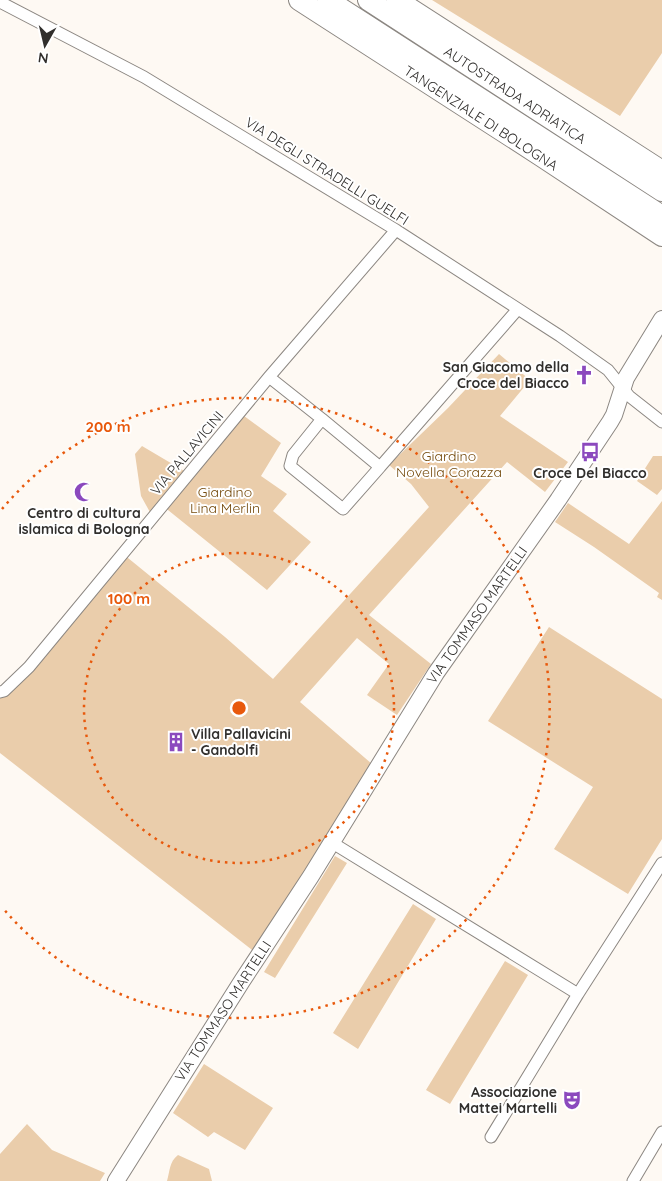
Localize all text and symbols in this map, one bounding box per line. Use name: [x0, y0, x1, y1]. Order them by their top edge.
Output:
north arrow: [20, 20, 70, 70]
street label: AUTOSTRADA ADRIATICA: [441, 42, 589, 148]
text: N: [37, 48, 50, 68]
street label: TANGENZIALE DI BOLOGNA: [401, 61, 561, 175]
street label: VIA DEGLI STRADELLI GUELFI: [242, 113, 412, 229]
place label: San Giacomo della Croce del Biacco: [443, 358, 569, 392]
church icon: San Giacomo della Croce del Biacco: [573, 364, 595, 386]
street label: VIA PALLAVICINI: [147, 407, 227, 499]
text: 200 m: [86, 417, 131, 436]
bus stop icon: Croce Del Biacco: [579, 441, 601, 463]
park label: Giardino Novella Corazza: [396, 447, 502, 481]
place label: Croce Del Biacco: [533, 464, 647, 482]
mosque icon: Centro di cultura islamica di Bologna: [73, 481, 95, 503]
park label: Giardino Lina Merlin: [190, 483, 260, 517]
place label: Centro di cultura islamica di Bologna: [18, 504, 150, 538]
street label: VIA TOMMASO MARTELLI: [423, 543, 531, 687]
text: 100 m: [108, 589, 150, 608]
centre of rings: [230, 699, 248, 717]
place label: Villa Pallavicini - Gandolfi: [191, 725, 291, 759]
building icon: Villa Pallavicini - Gandolfi: [165, 731, 187, 753]
street label: VIA TOMMASO MARTELLI: [171, 937, 275, 1085]
place label: Associazione Mattei Martelli: [459, 1083, 557, 1117]
theatre icon: Associazione Mattei Martelli: [561, 1089, 583, 1111]

